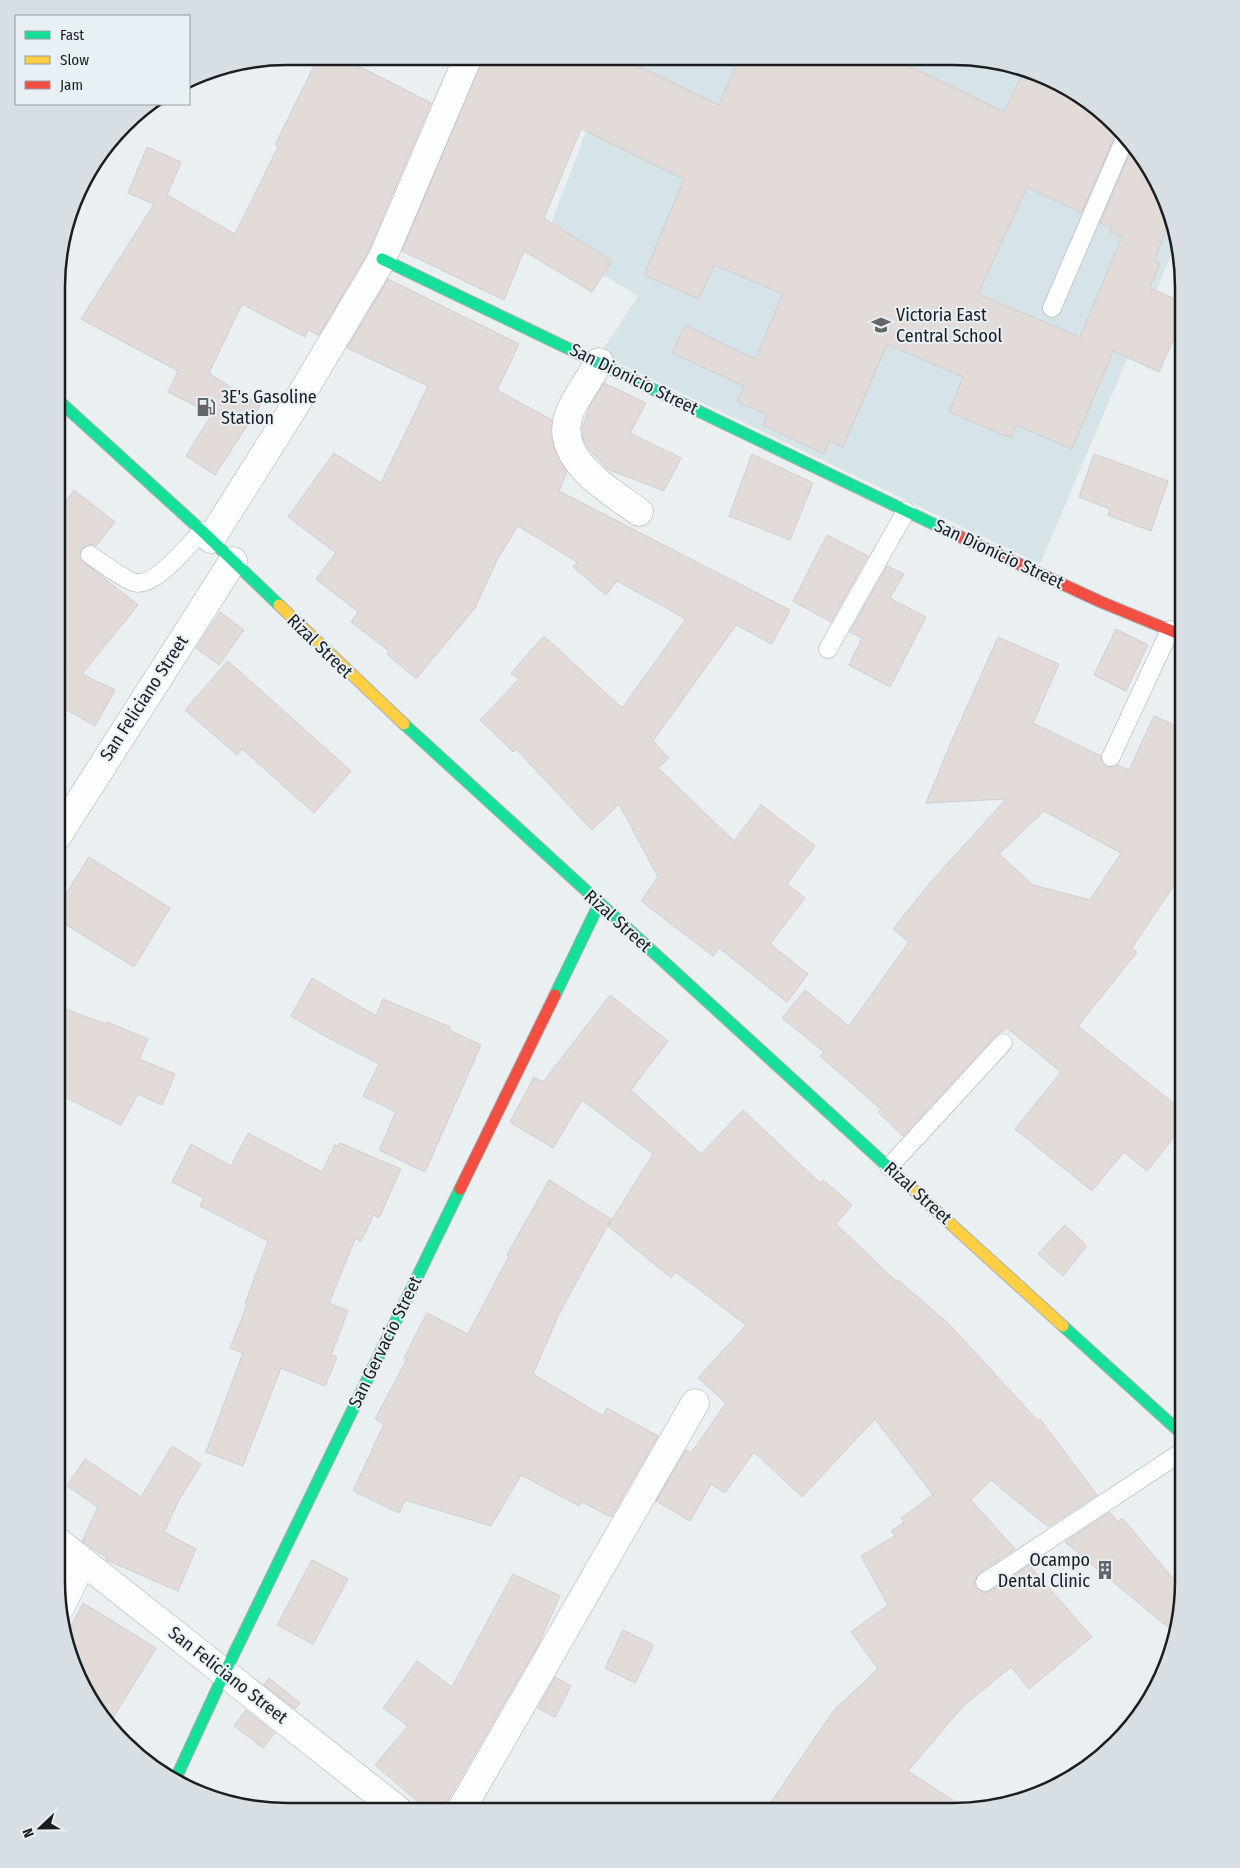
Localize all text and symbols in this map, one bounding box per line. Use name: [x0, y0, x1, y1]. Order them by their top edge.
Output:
legend: [15, 15, 190, 105]
text: Fast: [60, 26, 84, 44]
text: Slow: [60, 51, 89, 69]
text: Jam: [60, 76, 83, 94]
place label: Victoria East Central School: [896, 304, 1002, 347]
school or university icon: Victoria East Central School: [870, 314, 892, 336]
street label: San Dionicio Street: [566, 338, 702, 420]
place label: 3E's Gasoline Station: [221, 386, 317, 429]
fuel station icon: 3E's Gasoline Station: [195, 396, 217, 418]
street label: San Dionicio Street: [931, 514, 1067, 594]
street label: Rizal Street: [282, 609, 358, 683]
street label: San Feliciano Street: [95, 631, 193, 765]
street label: Rizal Street: [580, 885, 656, 957]
street label: Rizal Street: [880, 1157, 956, 1229]
street label: San Gervacio Street: [344, 1272, 426, 1411]
place label: Ocampo Dental Clinic: [998, 1549, 1090, 1592]
building icon: Ocampo Dental Clinic: [1094, 1559, 1116, 1581]
street label: San Feliciano Street: [164, 1622, 292, 1728]
north arrow: [15, 1803, 65, 1853]
text: N: [19, 1826, 38, 1840]

